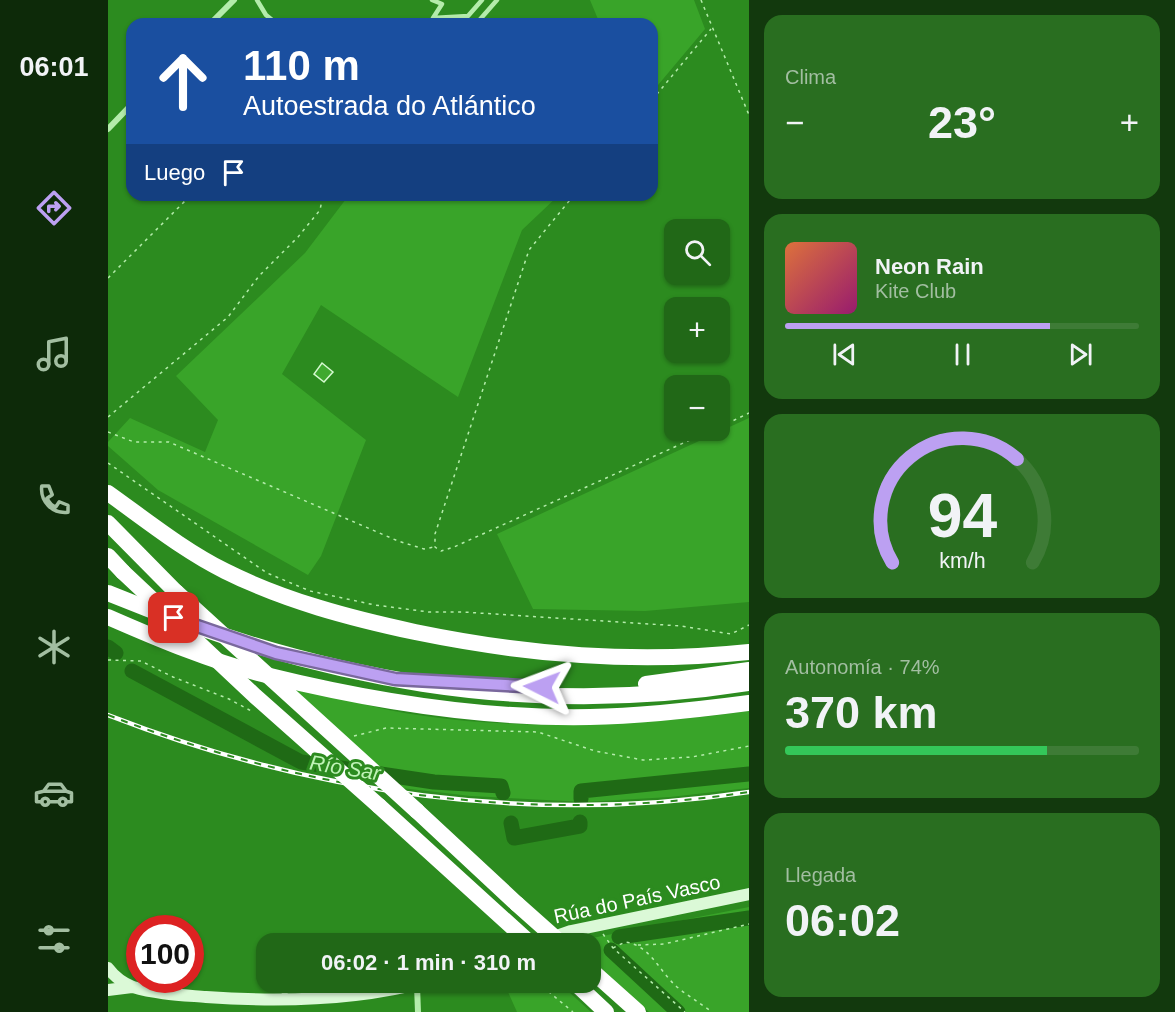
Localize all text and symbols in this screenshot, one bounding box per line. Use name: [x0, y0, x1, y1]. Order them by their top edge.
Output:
icon: ahead: [144, 42, 222, 120]
text: 110 m: [243, 42, 360, 89]
text: 06:01: [19, 52, 89, 82]
text: Clima: [785, 66, 836, 88]
text: Autoestrada do Atlántico: [243, 91, 536, 121]
text: 23°: [928, 97, 996, 148]
text: −: [785, 104, 804, 141]
text: +: [1120, 104, 1139, 141]
icon: arrive: [217, 156, 250, 189]
text: Luego: [144, 160, 205, 185]
icon: directions: [33, 187, 75, 229]
map controls: [664, 219, 730, 441]
button: search: [664, 219, 730, 285]
text: Neon Rain: [875, 254, 984, 279]
text: Kite Club: [875, 280, 956, 302]
button: +: [664, 297, 730, 363]
icon: music: [33, 333, 75, 375]
icon: previous: [828, 338, 861, 371]
icon: pause: [946, 338, 979, 371]
icon: next: [1064, 338, 1097, 371]
button: −: [664, 375, 730, 441]
icon: phone: [33, 479, 75, 521]
text: 94: [927, 481, 997, 550]
text: km/h: [939, 549, 985, 573]
pin: [148, 592, 199, 643]
icon: arrive: [157, 601, 190, 634]
icon: climate: [33, 626, 75, 668]
position arrow: [510, 655, 574, 719]
text: Autonomía · 74%: [785, 656, 940, 678]
text: 370 km: [785, 687, 938, 738]
water label: Río Sar: [308, 751, 383, 785]
icon: car: [33, 772, 75, 814]
text: Llegada: [785, 864, 856, 886]
street label: Rúa do País Vasco: [552, 871, 722, 927]
text: 06:02: [785, 895, 900, 946]
speed limit sign: 100: [126, 915, 204, 993]
icon: filters: [33, 918, 75, 960]
text: 06:02 · 1 min · 310 m: [321, 950, 536, 975]

